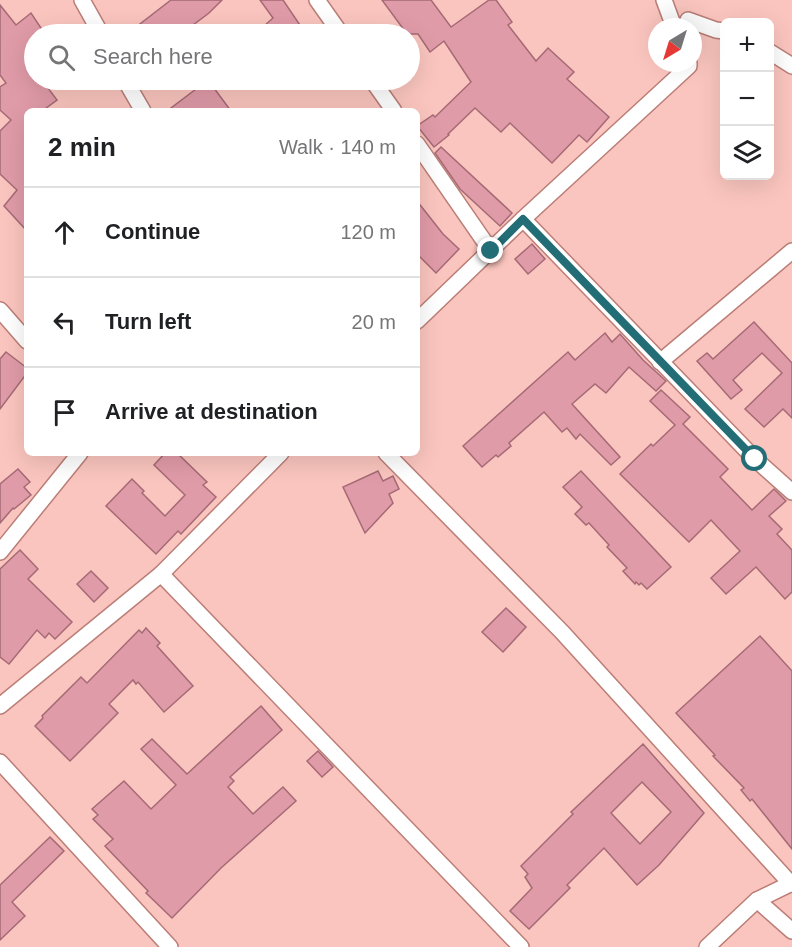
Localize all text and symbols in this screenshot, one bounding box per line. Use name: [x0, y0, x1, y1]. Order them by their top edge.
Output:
north arrow: [648, 18, 702, 72]
map controls: [720, 18, 774, 180]
button: +: [720, 18, 774, 72]
search box: [24, 24, 420, 90]
icon: search: [45, 41, 78, 74]
text: Search here: [93, 44, 213, 69]
button: −: [720, 72, 774, 126]
button: layers: [720, 126, 774, 180]
text: 2 min: [48, 132, 116, 162]
text: Walk · 140 m: [279, 136, 396, 158]
icon: ahead: [48, 216, 81, 249]
text: Continue: [105, 219, 200, 244]
text: 120 m: [340, 221, 396, 243]
route end: [477, 237, 503, 263]
icon: left: [48, 306, 81, 339]
text: Turn left: [105, 309, 191, 334]
text: 20 m: [352, 311, 396, 333]
icon: arrive: [48, 396, 81, 429]
text: Arrive at destination: [105, 399, 318, 424]
route start: [741, 445, 767, 471]

